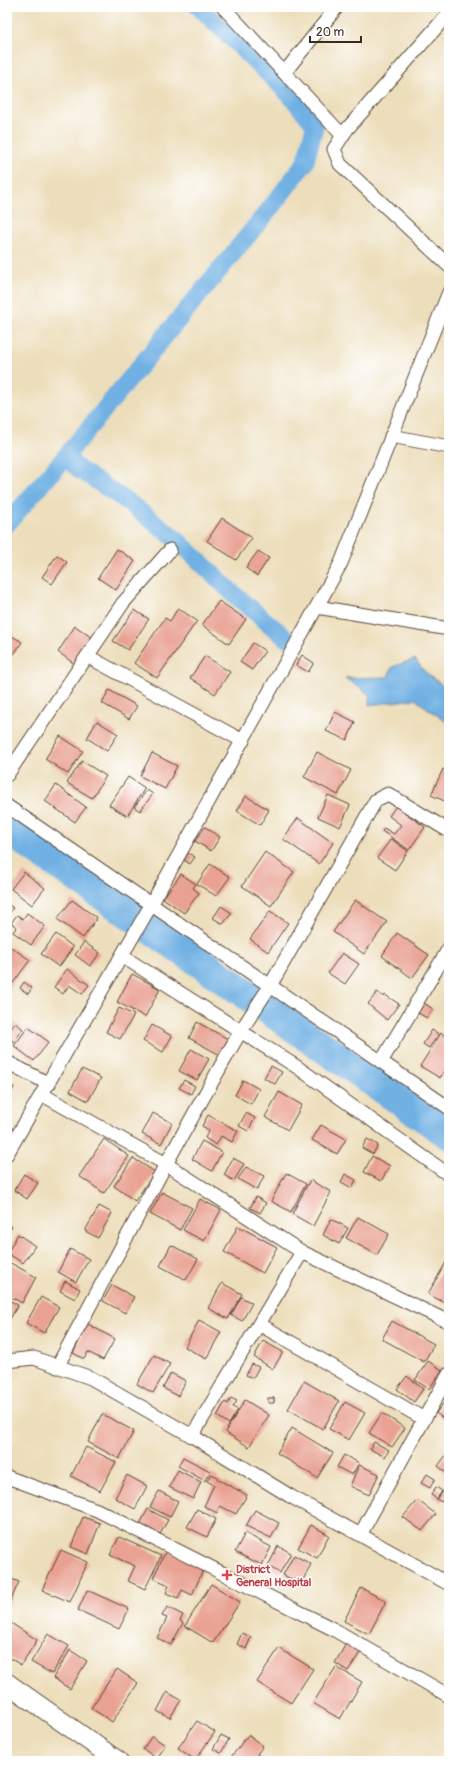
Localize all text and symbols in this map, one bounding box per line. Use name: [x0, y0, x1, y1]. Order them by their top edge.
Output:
scale bar: [310, 18, 361, 44]
text: 20 m: [316, 25, 345, 40]
place label: District General Hospital: [236, 1563, 312, 1589]
marker: District General Hospital: [221, 1569, 233, 1581]

